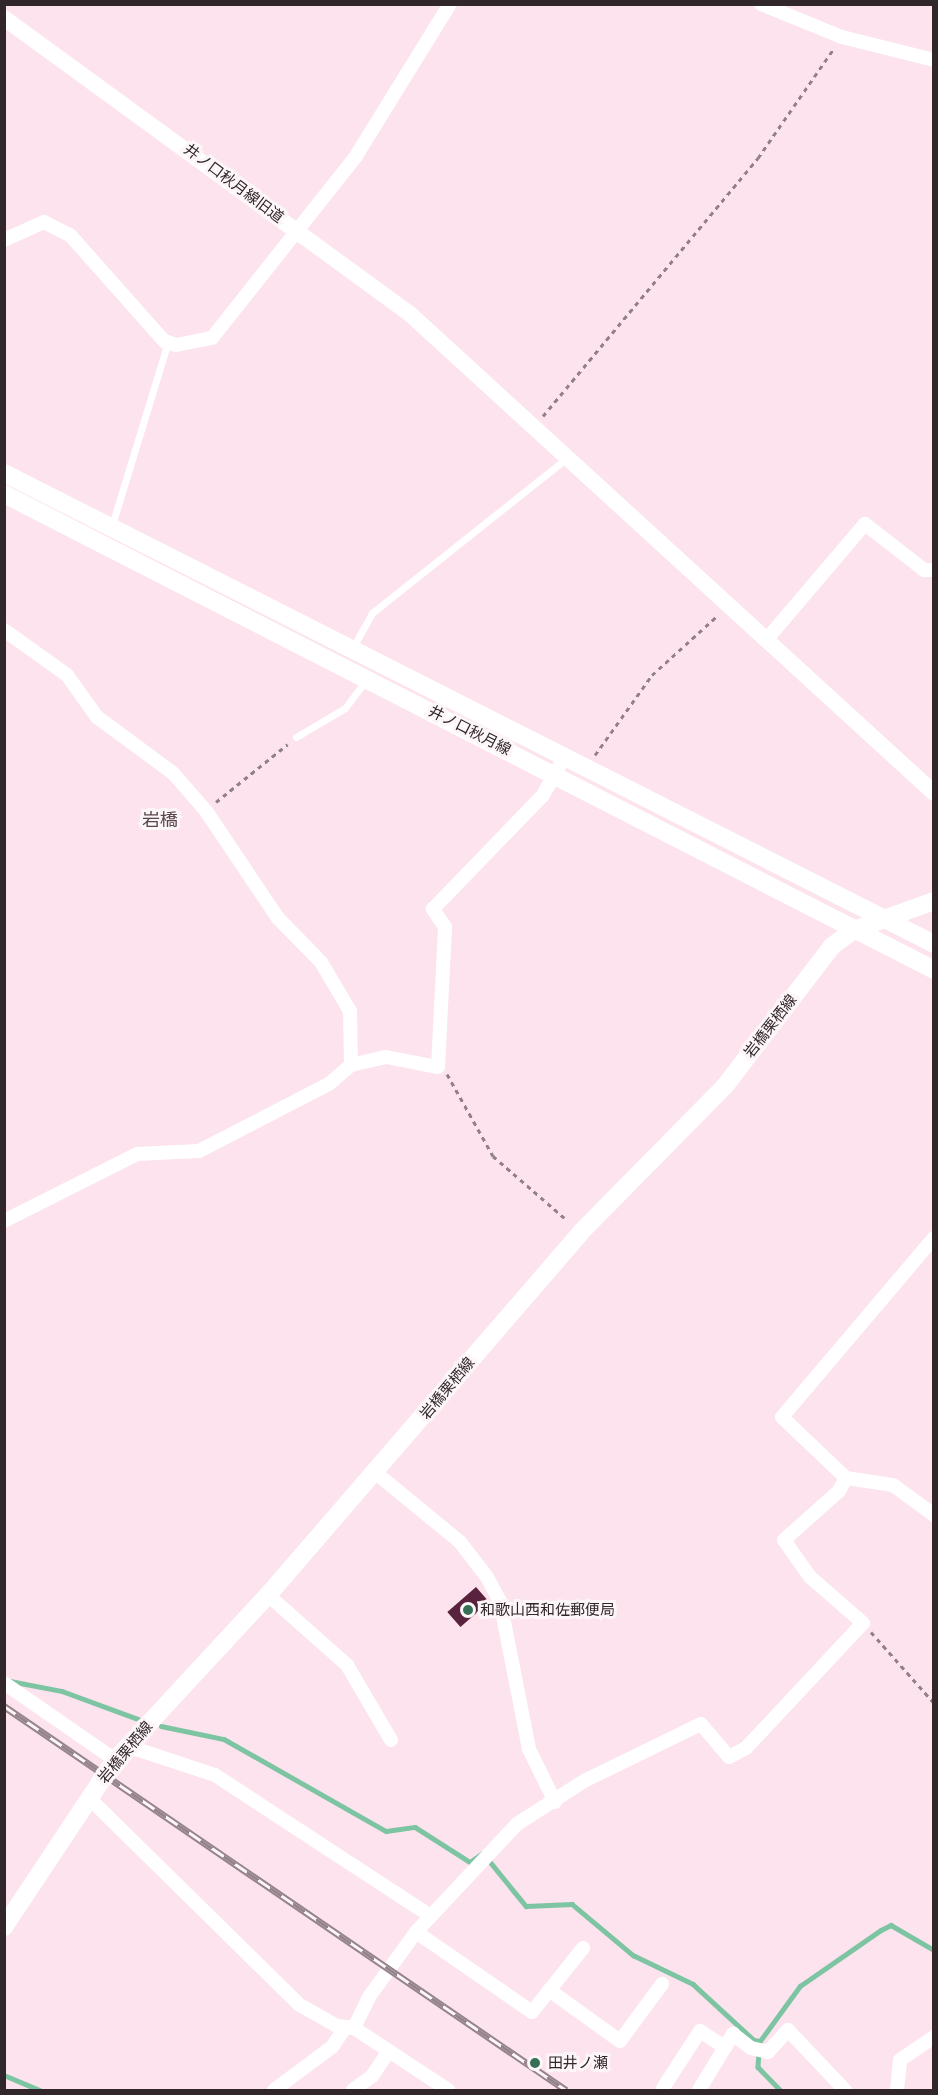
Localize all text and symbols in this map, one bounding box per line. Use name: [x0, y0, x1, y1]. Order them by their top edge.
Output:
street label: 井ノ口秋月線旧道: [181, 140, 287, 226]
street label: 井ノ口秋月線: [426, 702, 514, 758]
district label: 岩橋: [142, 808, 178, 830]
street label: 岩橋栗栖線: [740, 991, 800, 1061]
street label: 岩橋栗栖線: [416, 1353, 478, 1423]
place label: 和歌山西和佐郵便局: [480, 1601, 615, 1619]
marker: 和歌山西和佐郵便局: [461, 1603, 475, 1617]
street label: 岩橋栗栖線: [94, 1717, 156, 1787]
marker: 田井ノ瀬: [526, 2054, 544, 2072]
place label: 田井ノ瀬: [548, 2054, 608, 2072]

